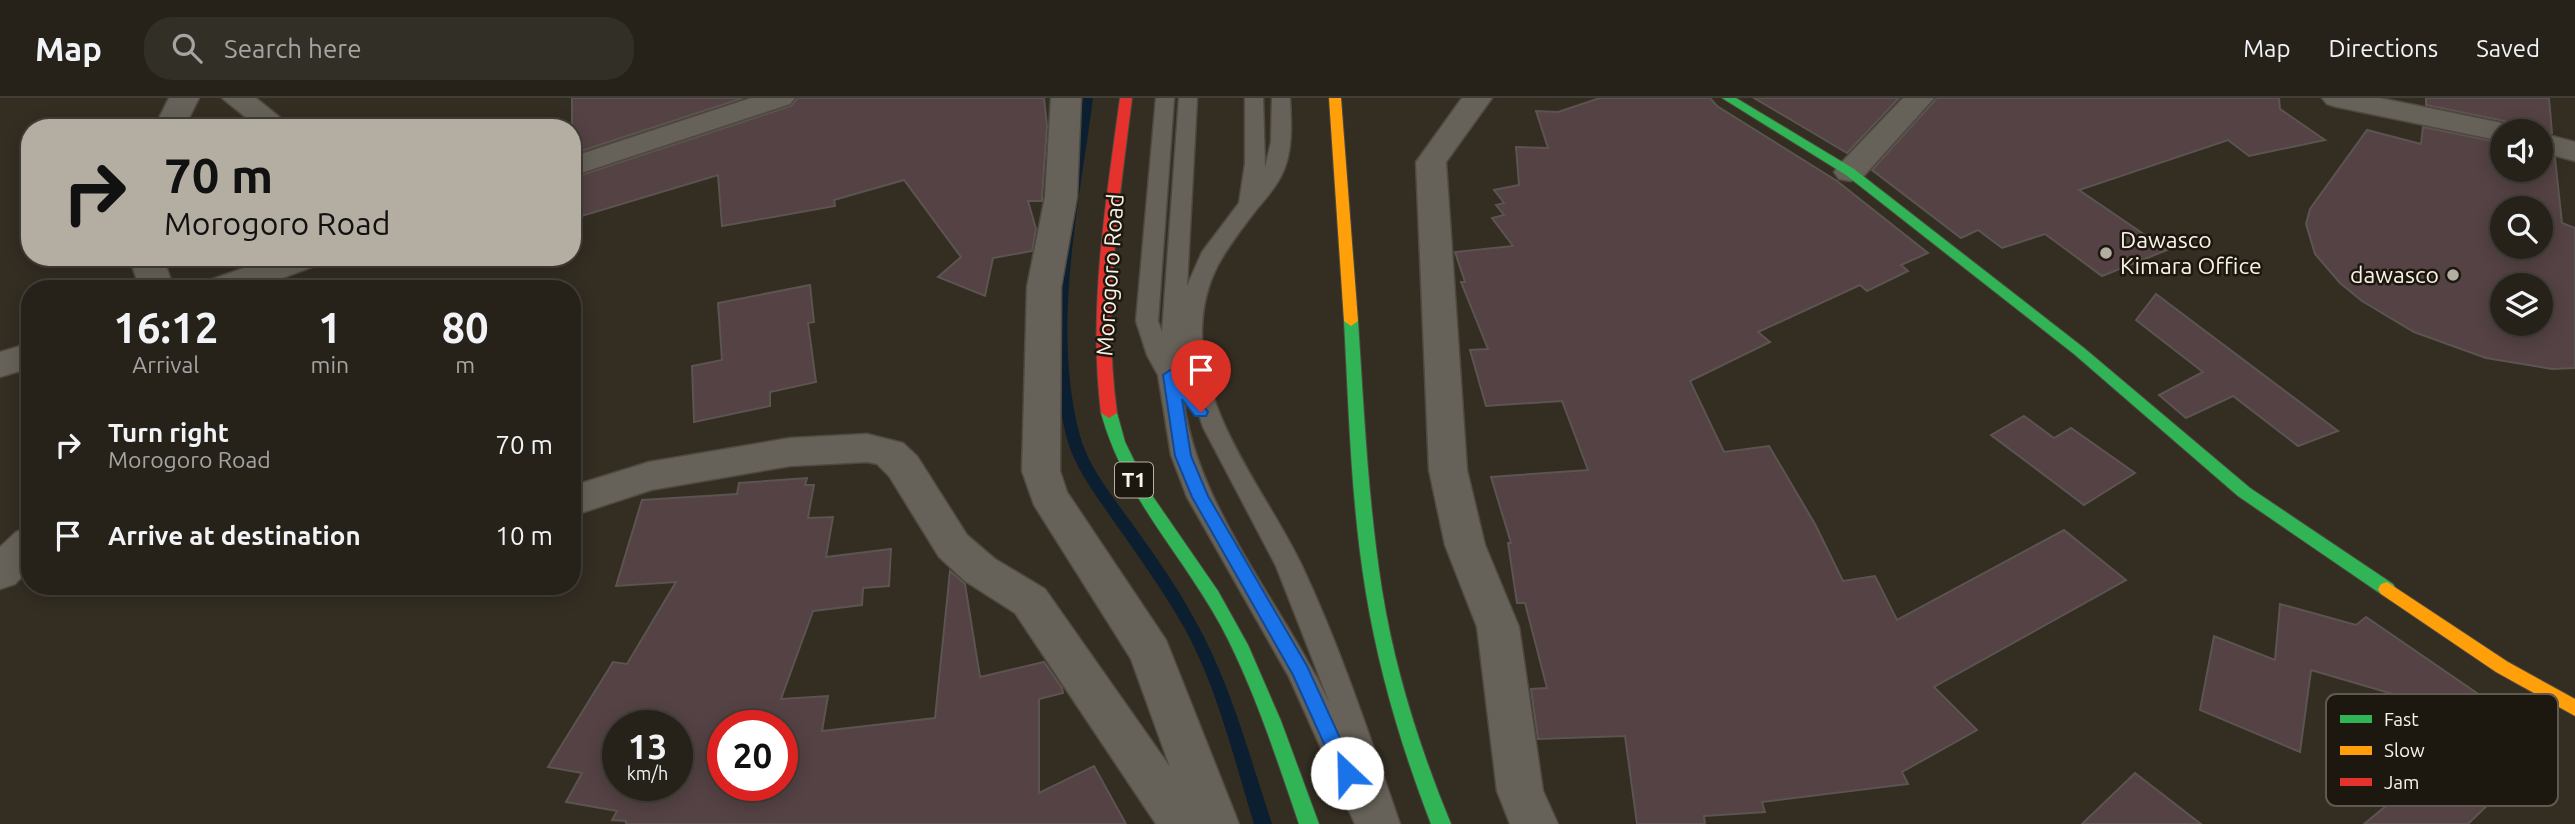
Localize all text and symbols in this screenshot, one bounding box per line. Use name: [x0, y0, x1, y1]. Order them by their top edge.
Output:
search box: [144, 17, 634, 80]
icon: search: [168, 29, 206, 67]
text: Map: [35, 30, 102, 67]
text: Search here: [224, 34, 362, 63]
text: Map: [2243, 35, 2290, 62]
text: Directions: [2328, 35, 2438, 62]
text: Saved: [2476, 35, 2540, 62]
map controls: [2490, 119, 2553, 336]
button: sound: [2490, 119, 2553, 182]
icon: right: [49, 147, 140, 238]
text: 70 m: [164, 147, 273, 202]
street label: Morogoro Road: [1091, 193, 1128, 357]
button: search: [2490, 196, 2553, 259]
text: Morogoro Road: [164, 205, 390, 241]
place label: Dawasco Kimara Office: [2120, 227, 2262, 278]
marker: Dawasco Kimara Office: [2098, 245, 2114, 261]
place label: dawasco: [2350, 262, 2439, 287]
marker: dawasco: [2445, 267, 2461, 283]
button: layers: [2490, 273, 2553, 336]
text: 16:12: [113, 304, 218, 351]
text: 1: [318, 304, 342, 351]
text: 80: [441, 304, 489, 351]
pin: [1171, 340, 1231, 412]
icon: arrive: [1182, 351, 1220, 389]
text: Arrival: [132, 352, 199, 377]
text: min: [311, 352, 349, 377]
text: m: [455, 352, 475, 377]
text: Turn right: [108, 418, 229, 447]
icon: right: [49, 426, 87, 464]
text: 70 m: [495, 430, 553, 459]
text: Morogoro Road: [108, 447, 271, 472]
road number: T1: [1115, 462, 1153, 498]
icon: arrive: [49, 517, 87, 555]
text: Arrive at destination: [108, 521, 361, 550]
text: 10 m: [495, 521, 553, 550]
legend: [2326, 694, 2558, 806]
text: Fast: [2384, 708, 2419, 730]
speed limit sign: 20: [707, 710, 798, 801]
text: 13: [628, 726, 667, 766]
position arrow: [1310, 736, 1384, 810]
text: Slow: [2384, 739, 2425, 761]
text: km/h: [627, 763, 668, 783]
text: Jam: [2384, 771, 2420, 793]

